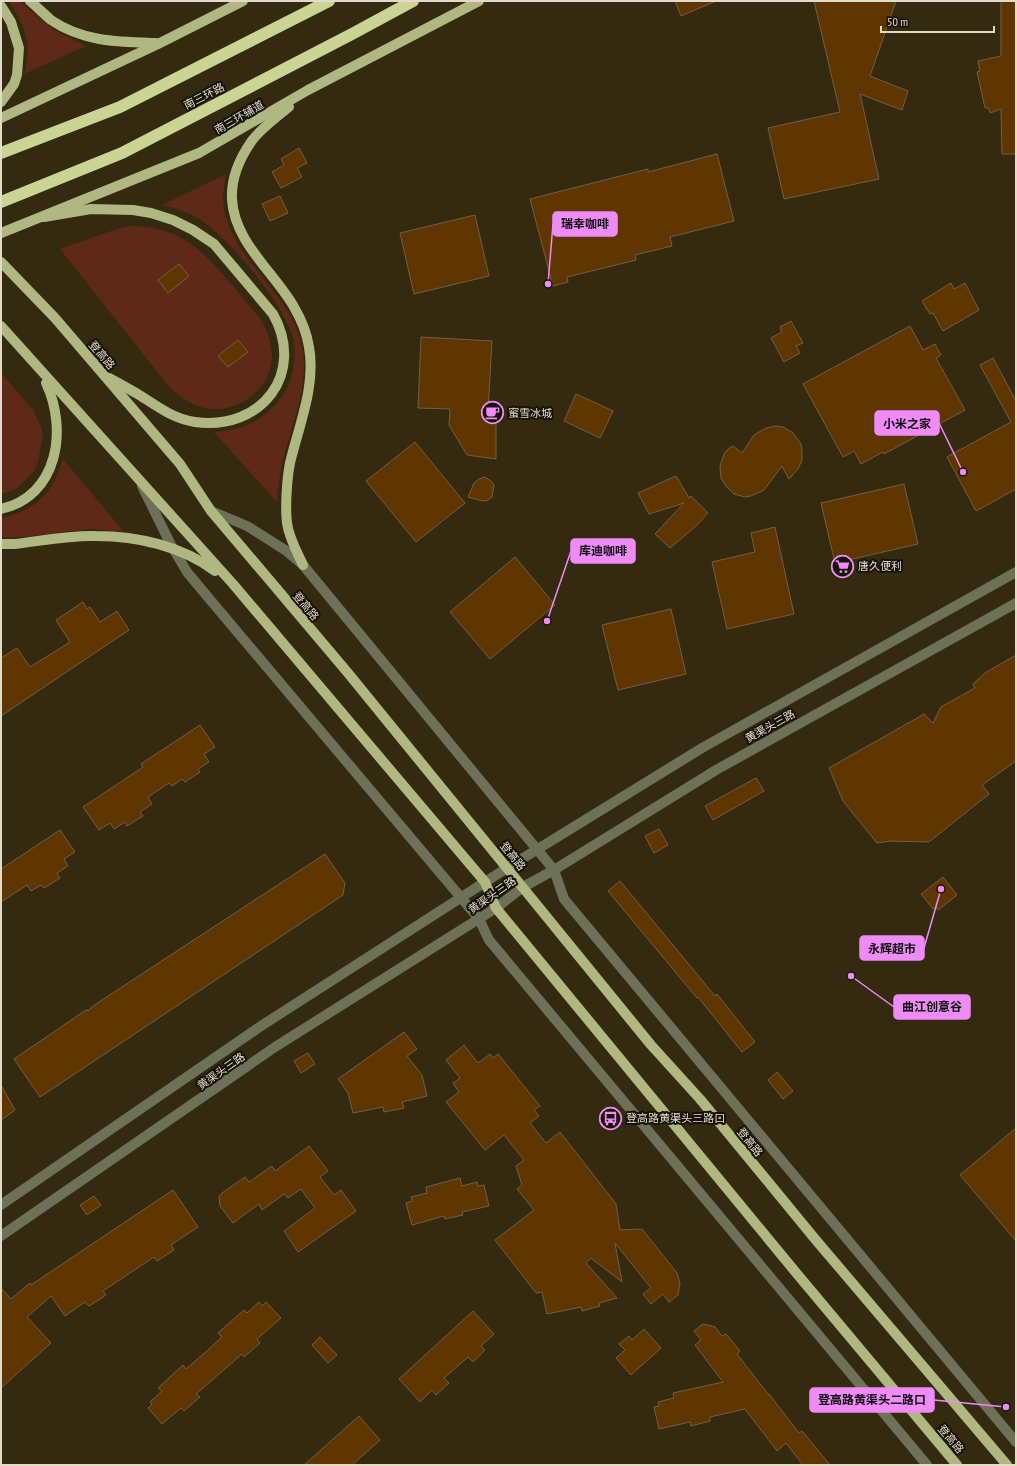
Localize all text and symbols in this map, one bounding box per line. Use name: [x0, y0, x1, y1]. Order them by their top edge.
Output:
scale bar: [881, 8, 994, 34]
text: 50 m: [887, 14, 908, 29]
street label: 南三环路: [181, 80, 227, 112]
street label: 南三环辅道: [212, 97, 266, 137]
callout: 瑞幸咖啡: [553, 212, 617, 236]
text: 瑞幸咖啡: [561, 216, 609, 231]
street label: 登高路: [86, 338, 118, 372]
cafe icon: 蜜雪冰城: [479, 400, 505, 426]
place label: 蜜雪冰城: [508, 406, 552, 420]
callout: 小米之家: [875, 411, 939, 435]
text: 小米之家: [883, 416, 931, 431]
callout: 库迪咖啡: [571, 539, 635, 563]
text: 库迪咖啡: [579, 543, 627, 558]
supermarket icon: 唐久便利: [830, 553, 856, 579]
place label: 唐久便利: [858, 559, 902, 573]
street label: 登高路: [290, 589, 322, 623]
street label: 黄渠头三路: [743, 707, 797, 745]
street label: 登高路: [497, 839, 529, 873]
street label: 黄渠头三路: [465, 873, 519, 917]
callout: 永辉超市: [860, 936, 924, 960]
text: 永辉超市: [868, 941, 916, 956]
callout: 曲江创意谷: [894, 995, 970, 1019]
text: 曲江创意谷: [902, 999, 962, 1014]
street label: 黄渠头三路: [194, 1049, 248, 1093]
bus stop icon: 登高路黄渠头三路口: [598, 1105, 624, 1131]
place label: 登高路黄渠头三路口: [626, 1111, 725, 1125]
street label: 登高路: [734, 1125, 766, 1159]
callout: 登高路黄渠头二路口: [810, 1388, 934, 1412]
text: 登高路黄渠头二路口: [818, 1392, 926, 1407]
street label: 登高路: [935, 1422, 967, 1456]

